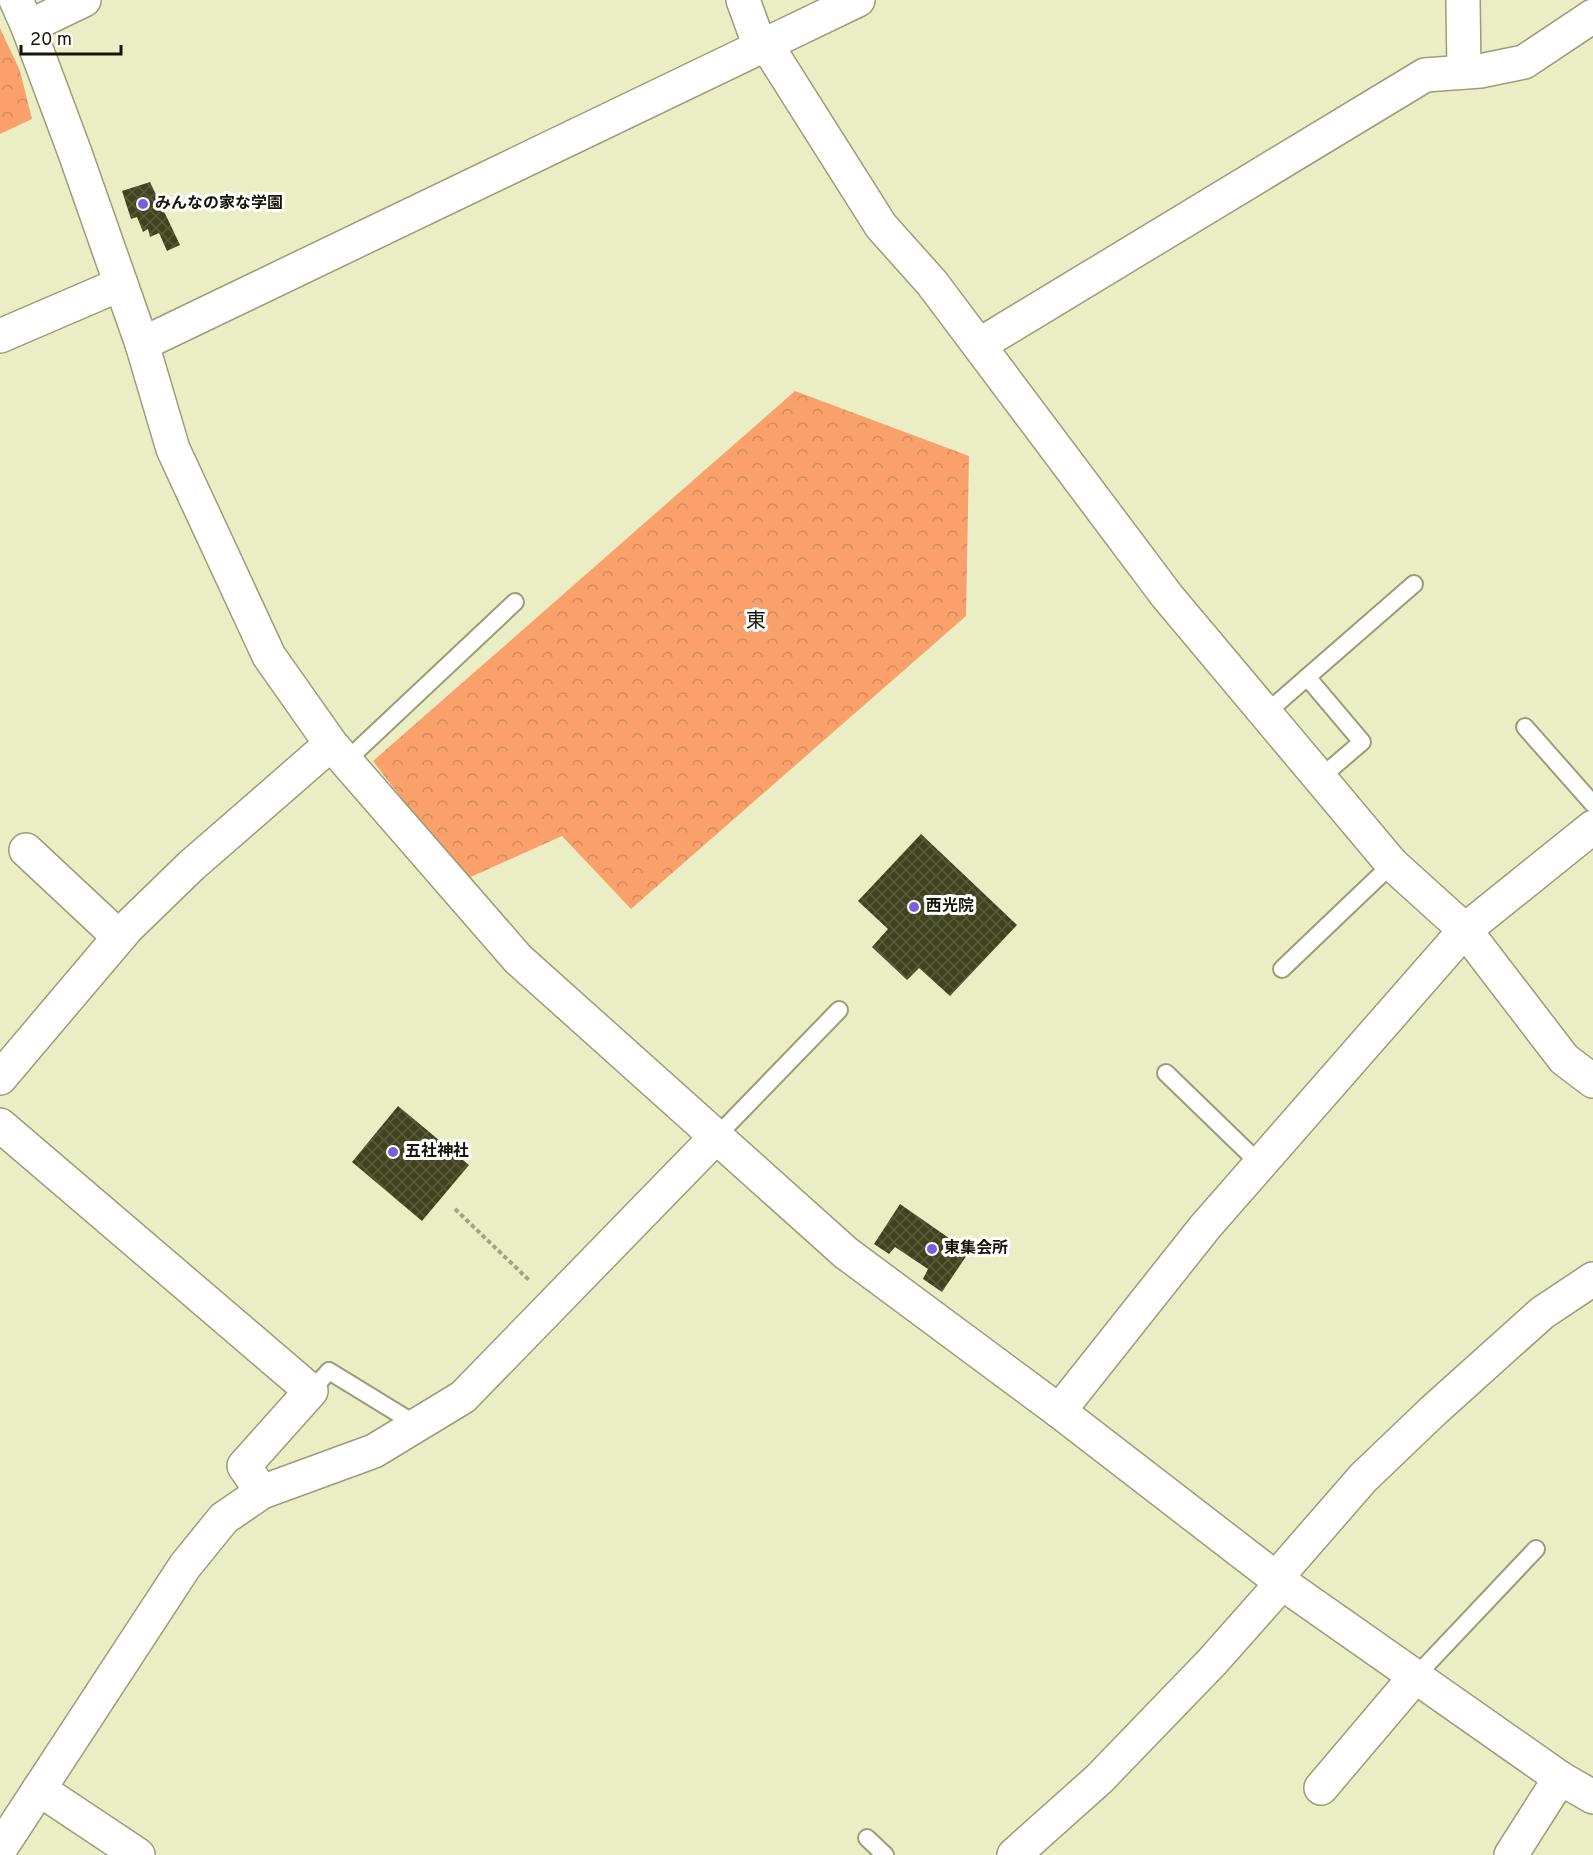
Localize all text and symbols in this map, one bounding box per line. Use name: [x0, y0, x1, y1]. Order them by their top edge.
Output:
scale bar: [21, 18, 122, 56]
text: 20 m: [30, 29, 72, 52]
place label: みんなの家な学園: [155, 194, 283, 214]
marker: みんなの家な学園: [136, 197, 150, 211]
district label: 東: [746, 609, 766, 635]
place label: 西光院: [926, 897, 974, 917]
marker: 西光院: [907, 900, 921, 914]
place label: 五社神社: [405, 1141, 469, 1162]
marker: 五社神社: [386, 1145, 400, 1159]
place label: 東集会所: [944, 1239, 1008, 1259]
marker: 東集会所: [925, 1242, 939, 1256]

